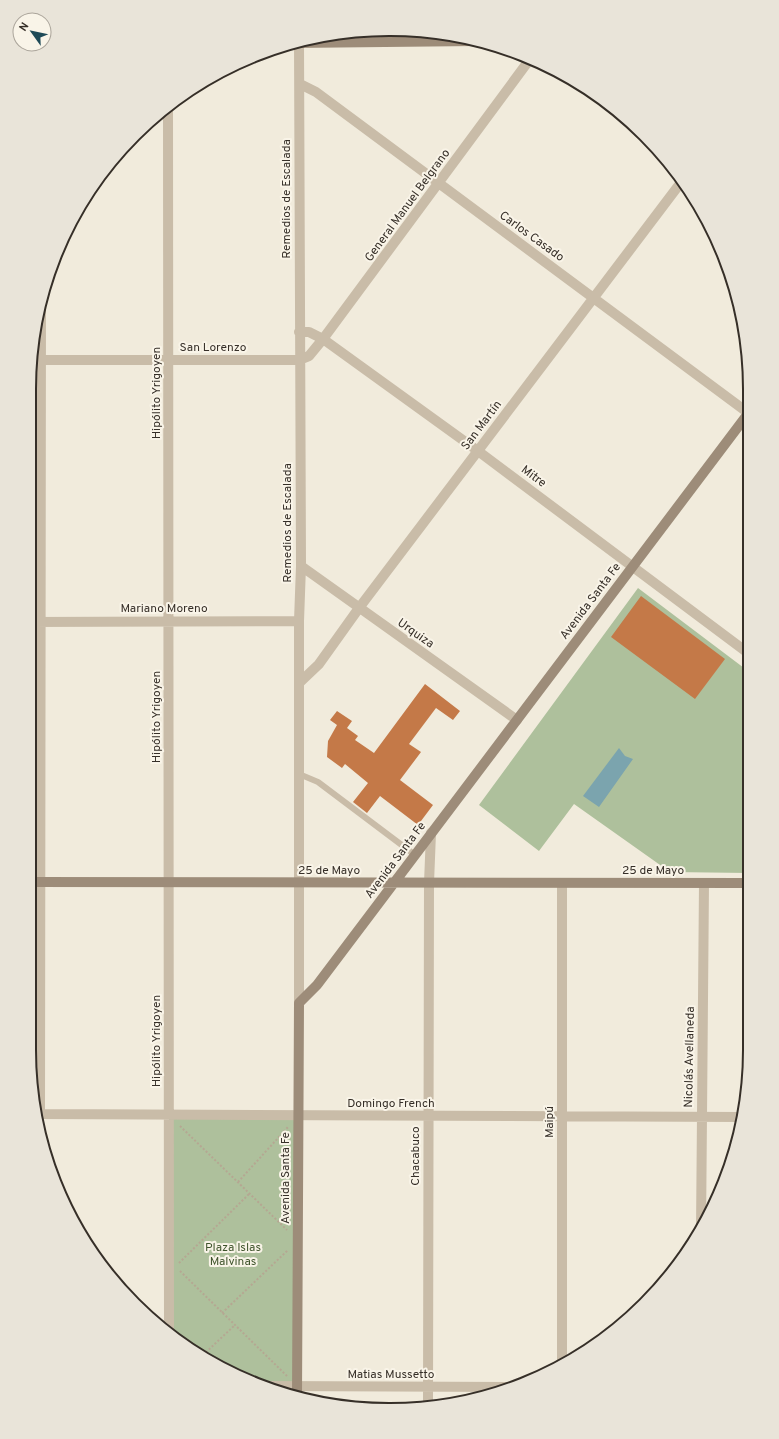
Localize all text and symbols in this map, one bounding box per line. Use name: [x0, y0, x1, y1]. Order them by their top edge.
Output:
north arrow: [12, 12, 52, 52]
text: N: [16, 20, 32, 34]
street label: Remedios de Escalada: [279, 139, 295, 259]
street label: General Manuel Belgrano: [361, 146, 454, 265]
street label: Carlos Casado: [496, 208, 567, 266]
street label: San Lorenzo: [180, 340, 247, 356]
street label: Hipólito Yrigoyen: [149, 347, 165, 439]
street label: San Martín: [458, 398, 506, 454]
street label: Mitre: [518, 462, 549, 491]
street label: Remedios de Escalada: [280, 463, 296, 583]
street label: Avenida Santa Fe: [557, 560, 625, 643]
street label: Mariano Moreno: [120, 601, 208, 617]
street label: Urquiza: [394, 615, 437, 652]
street label: Hipólito Yrigoyen: [149, 671, 165, 763]
street label: Avenida Santa Fe: [362, 819, 430, 902]
street label: 25 de Mayo: [298, 863, 360, 879]
street label: 25 de Mayo: [622, 863, 684, 879]
street label: Hipólito Yrigoyen: [149, 995, 165, 1087]
street label: Nicolás Avellaneda: [681, 1006, 699, 1108]
street label: Domingo French: [347, 1096, 435, 1112]
street label: Maipú: [542, 1106, 558, 1138]
street label: Chacabuco: [408, 1126, 424, 1186]
street label: Avenida Santa Fe: [278, 1132, 294, 1224]
park label: Plaza Islas Malvinas: [205, 1240, 261, 1270]
street label: Matias Mussetto: [348, 1367, 435, 1383]

